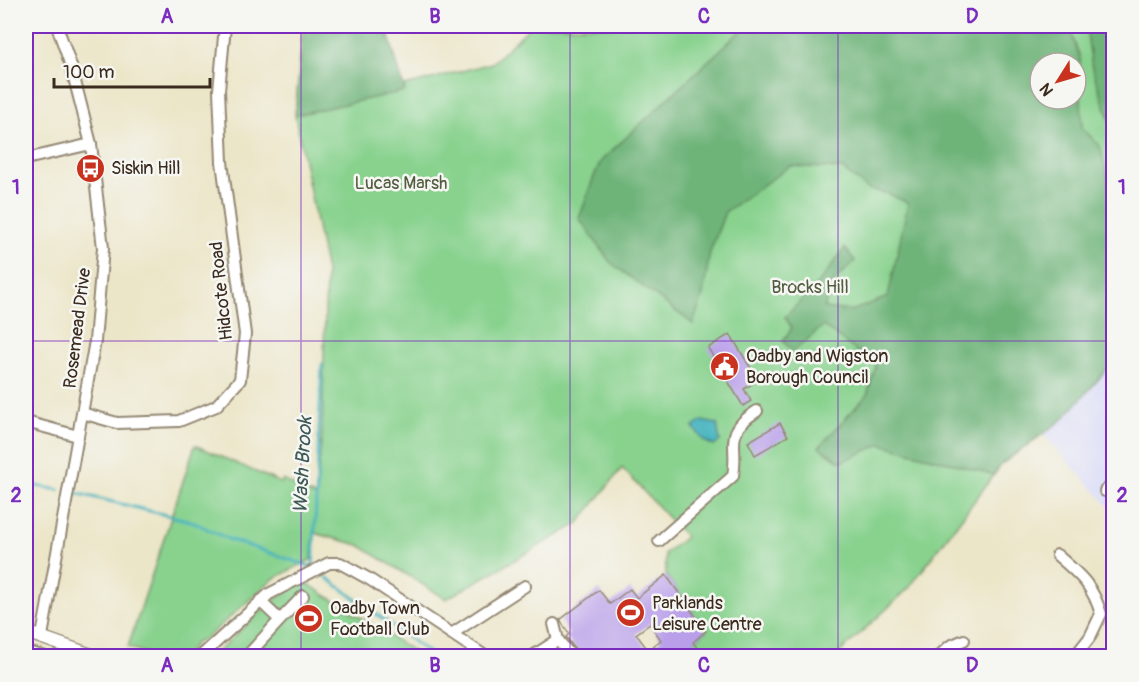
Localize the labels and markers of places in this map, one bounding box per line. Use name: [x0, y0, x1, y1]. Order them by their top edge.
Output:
bus stop icon: Siskin Hill: [74, 152, 106, 184]
place label: Siskin Hill: [111, 157, 181, 180]
place label: Oadby and Wigston Borough Council: [746, 345, 888, 389]
public building icon: Oadby and Wigston Borough Council: [709, 350, 741, 382]
place label: Parklands Leisure Centre: [652, 592, 762, 636]
place label: Oadby Town Football Club: [330, 597, 430, 641]
sports icon: Parklands Leisure Centre: [615, 597, 647, 629]
sports icon: Oadby Town Football Club: [293, 602, 325, 634]

